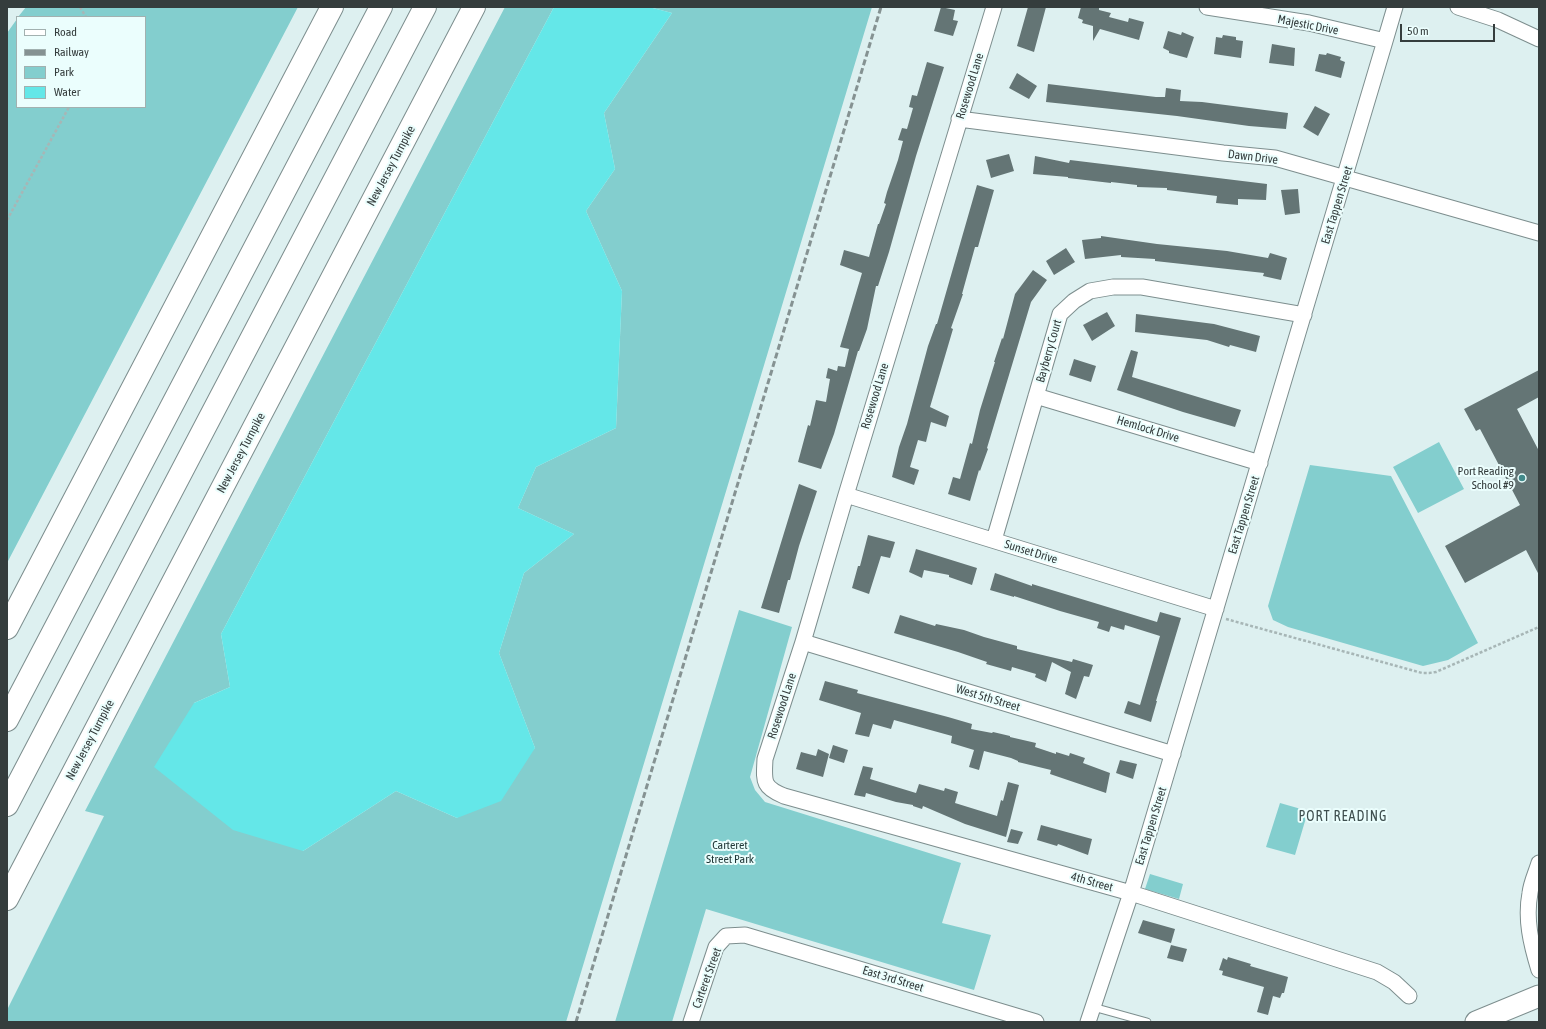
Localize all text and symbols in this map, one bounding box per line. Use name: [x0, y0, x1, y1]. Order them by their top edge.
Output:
street label: Majestic Drive: [1276, 12, 1340, 38]
legend: [16, 16, 146, 108]
scale bar: [1402, 16, 1497, 42]
text: 50 m: [1407, 24, 1429, 38]
text: Road: [54, 25, 77, 39]
text: Railway: [54, 45, 89, 59]
street label: Rosewood Lane: [953, 51, 987, 121]
text: Park: [54, 65, 74, 79]
text: Water: [54, 85, 80, 99]
street label: New Jersey Turnpike: [364, 123, 418, 209]
street label: Dawn Drive: [1227, 147, 1279, 167]
street label: East Tappen Street: [1318, 164, 1356, 246]
street label: Bayberry Court: [1033, 318, 1065, 384]
street label: Rosewood Lane: [858, 361, 892, 431]
street label: New Jersey Turnpike: [214, 410, 268, 496]
street label: Hemlock Drive: [1115, 413, 1181, 445]
place label: Port Reading School #9: [1458, 464, 1514, 492]
marker: Port Reading School #9: [1517, 473, 1527, 483]
street label: East Tappen Street: [1225, 474, 1263, 556]
street label: Sunset Drive: [1003, 537, 1059, 567]
street label: Rosewood Lane: [765, 671, 799, 741]
street label: West 5th Street: [954, 681, 1022, 715]
street label: New Jersey Turnpike: [63, 697, 117, 783]
street label: East Tappen Street: [1132, 785, 1170, 867]
district label: PORT READING: [1298, 809, 1388, 825]
park label: Carteret Street Park: [706, 838, 754, 866]
street label: 4th Street: [1069, 869, 1115, 895]
street label: Carteret Street: [689, 946, 725, 1010]
street label: East 3rd Street: [861, 963, 925, 995]

